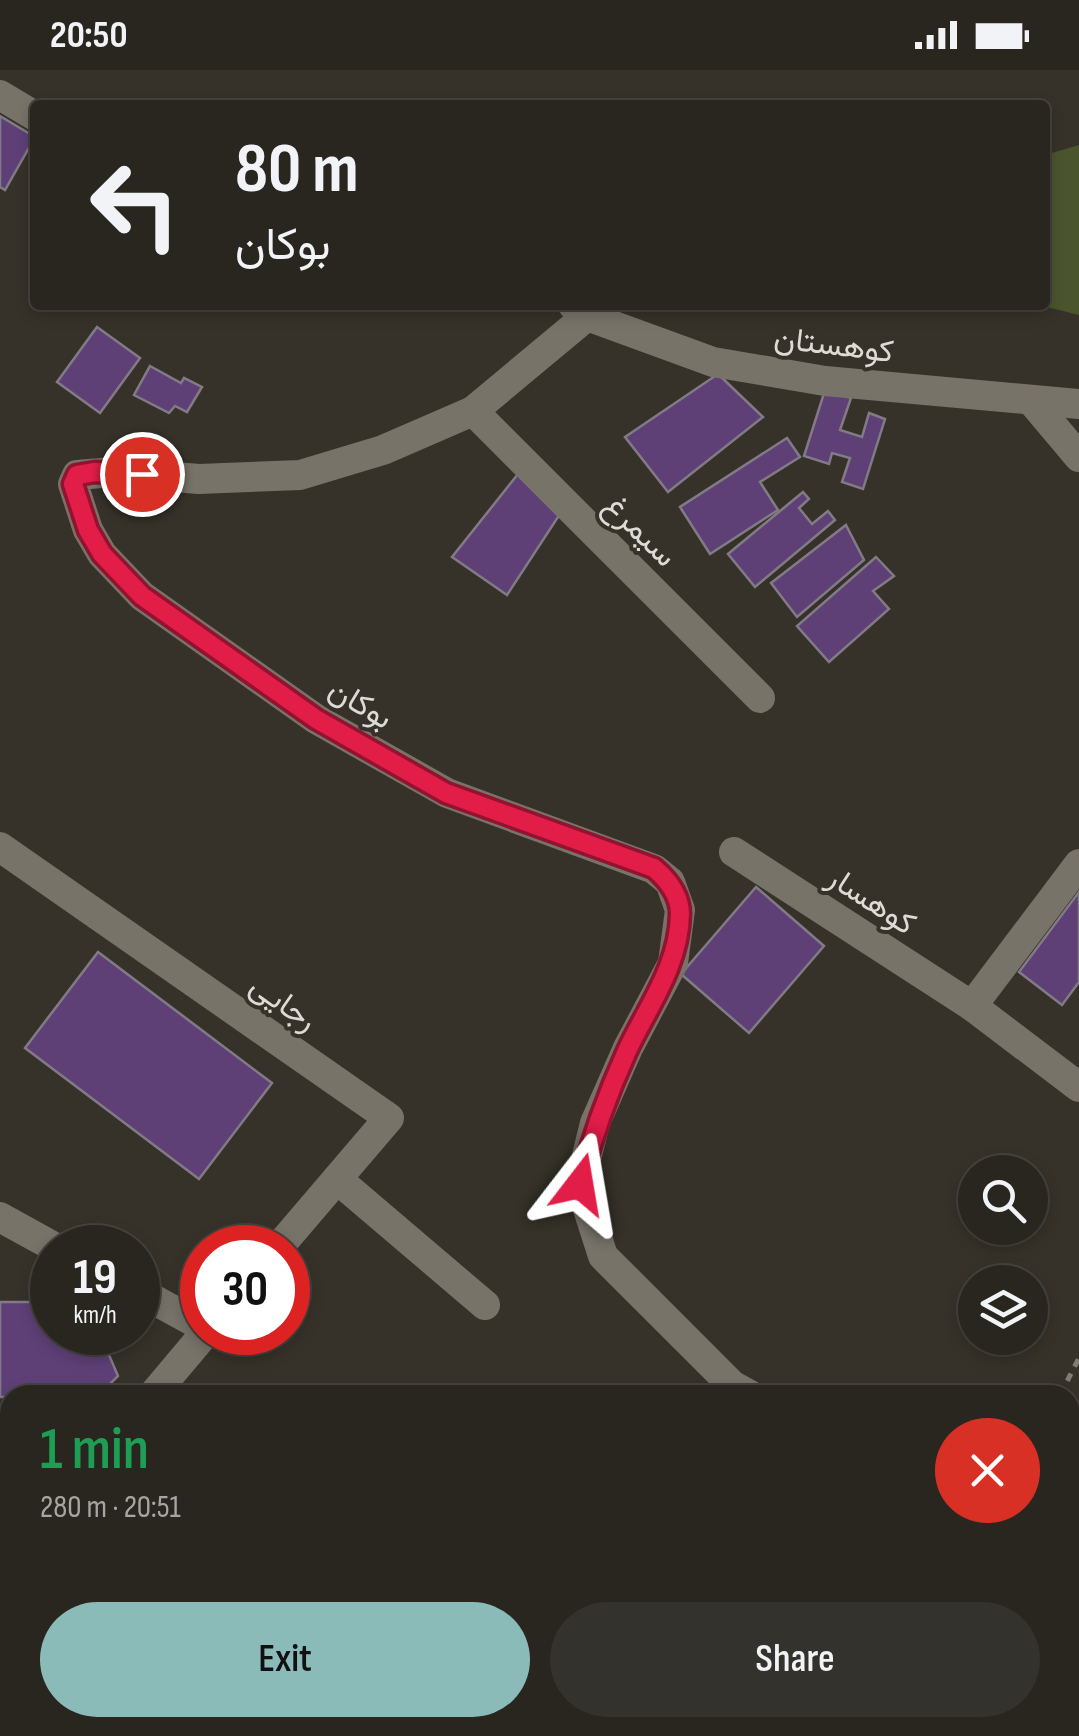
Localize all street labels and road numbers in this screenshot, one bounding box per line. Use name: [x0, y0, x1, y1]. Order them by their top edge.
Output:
street label: کوهستان: [772, 319, 896, 372]
street label: سیمرغ: [595, 486, 685, 576]
street label: بوکان: [321, 670, 399, 738]
street label: کوهسار: [819, 858, 922, 944]
street label: رجایی: [242, 966, 324, 1040]

